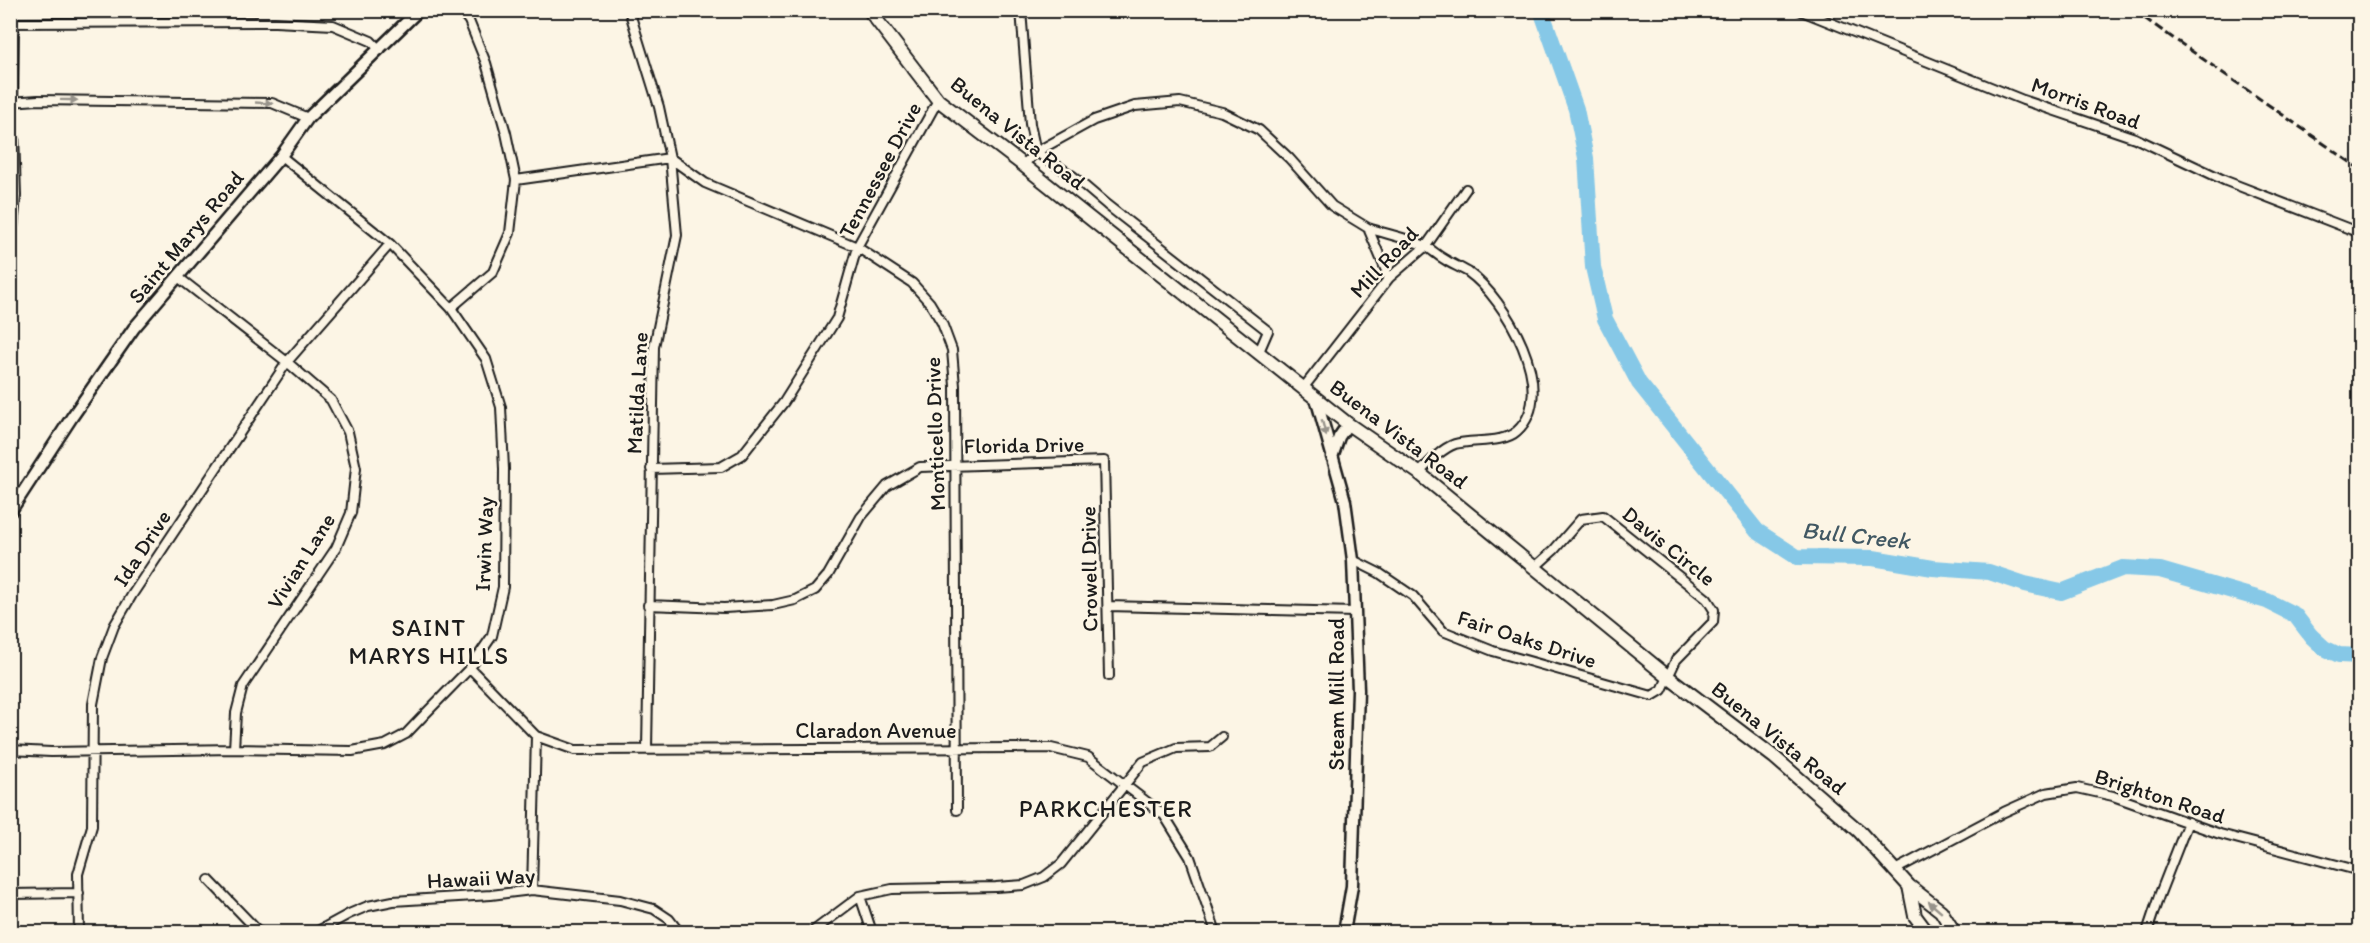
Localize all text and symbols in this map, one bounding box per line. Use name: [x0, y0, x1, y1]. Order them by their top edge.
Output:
street label: Buena Vista Road: [945, 70, 1091, 196]
street label: Morris Road: [2028, 71, 2144, 135]
one-way arrow: [59, 95, 78, 105]
street label: Tennessee Drive: [833, 97, 927, 243]
one-way arrow: [254, 99, 273, 108]
street label: Saint Marys Road: [122, 165, 250, 309]
street label: Mill Road: [1344, 220, 1424, 304]
street label: Matilda Lane: [620, 331, 654, 455]
street label: Monticello Drive: [919, 356, 951, 512]
street label: Buena Vista Road: [1324, 373, 1474, 495]
one-way arrow: [1320, 419, 1329, 437]
street label: Florida Drive: [963, 430, 1085, 460]
street label: Irwin Way: [469, 495, 499, 592]
street label: Davis Circle: [1617, 500, 1721, 592]
street label: Ida Drive: [107, 505, 177, 591]
street label: Crowell Drive: [1074, 506, 1104, 632]
street label: Vivian Lane: [261, 508, 341, 614]
water label: Bull Creek: [1801, 515, 1913, 555]
street label: Fair Oaks Drive: [1454, 604, 1600, 674]
district label: SAINT MARYS HILLS: [348, 613, 510, 670]
street label: Steam Mill Road: [1323, 617, 1350, 770]
street label: Buena Vista Road: [1706, 675, 1852, 801]
street label: Claradon Avenue: [795, 717, 957, 744]
street label: Brighton Road: [2091, 762, 2229, 830]
district label: PARKCHESTER: [1019, 794, 1193, 823]
street label: Hawaii Way: [426, 862, 537, 894]
one-way arrow: [1927, 900, 1943, 913]

